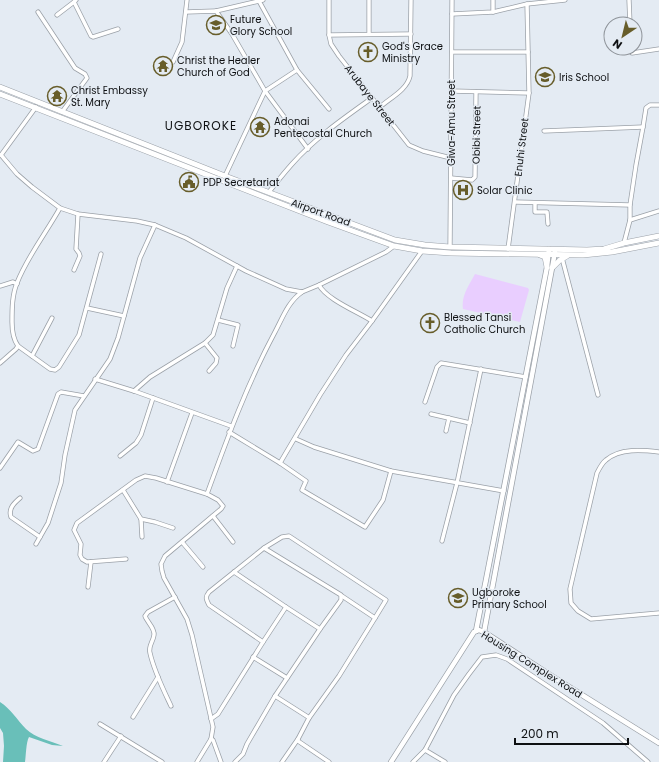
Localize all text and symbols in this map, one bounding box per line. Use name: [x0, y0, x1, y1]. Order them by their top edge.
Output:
place label: Future Glory School: [230, 12, 292, 39]
school or university icon: Future Glory School: [205, 14, 227, 36]
north arrow: [603, 16, 643, 56]
text: N: [609, 35, 625, 53]
place label: God's Grace Ministry: [382, 39, 443, 66]
church icon: God's Grace Ministry: [357, 41, 379, 63]
place label: Christ the Healer Church of God: [177, 53, 260, 80]
temple icon: Christ the Healer Church of God: [152, 55, 174, 77]
street label: Arubaye Street: [341, 61, 399, 129]
school or university icon: Iris School: [534, 66, 556, 88]
place label: Iris School: [559, 70, 609, 85]
street label: Giwa-Amu Street: [444, 80, 459, 166]
place label: Christ Embassy St. Mary: [71, 83, 148, 110]
temple icon: Christ Embassy St. Mary: [46, 85, 68, 107]
street label: Obibi Street: [468, 105, 485, 164]
place label: Adonai Pentecostal Church: [274, 114, 372, 141]
temple icon: Adonai Pentecostal Church: [249, 116, 271, 138]
district label: UGBOROKE: [165, 117, 237, 134]
street label: Enuhi Street: [510, 117, 533, 177]
public building icon: PDP Secretariat: [178, 171, 200, 193]
place label: PDP Secretariat: [203, 175, 280, 190]
hospital icon: Solar Clinic: [452, 179, 474, 201]
place label: Solar Clinic: [477, 183, 532, 198]
street label: Airport Road: [289, 195, 353, 230]
place label: Blessed Tansi Catholic Church: [444, 310, 525, 337]
church icon: Blessed Tansi Catholic Church: [419, 312, 441, 334]
place label: Ugboroke Primary School: [472, 585, 547, 612]
school or university icon: Ugboroke Primary School: [447, 587, 469, 609]
street label: Housing Complex Road: [478, 627, 585, 702]
scale bar: [515, 720, 628, 746]
text: 200 m: [521, 725, 559, 742]

